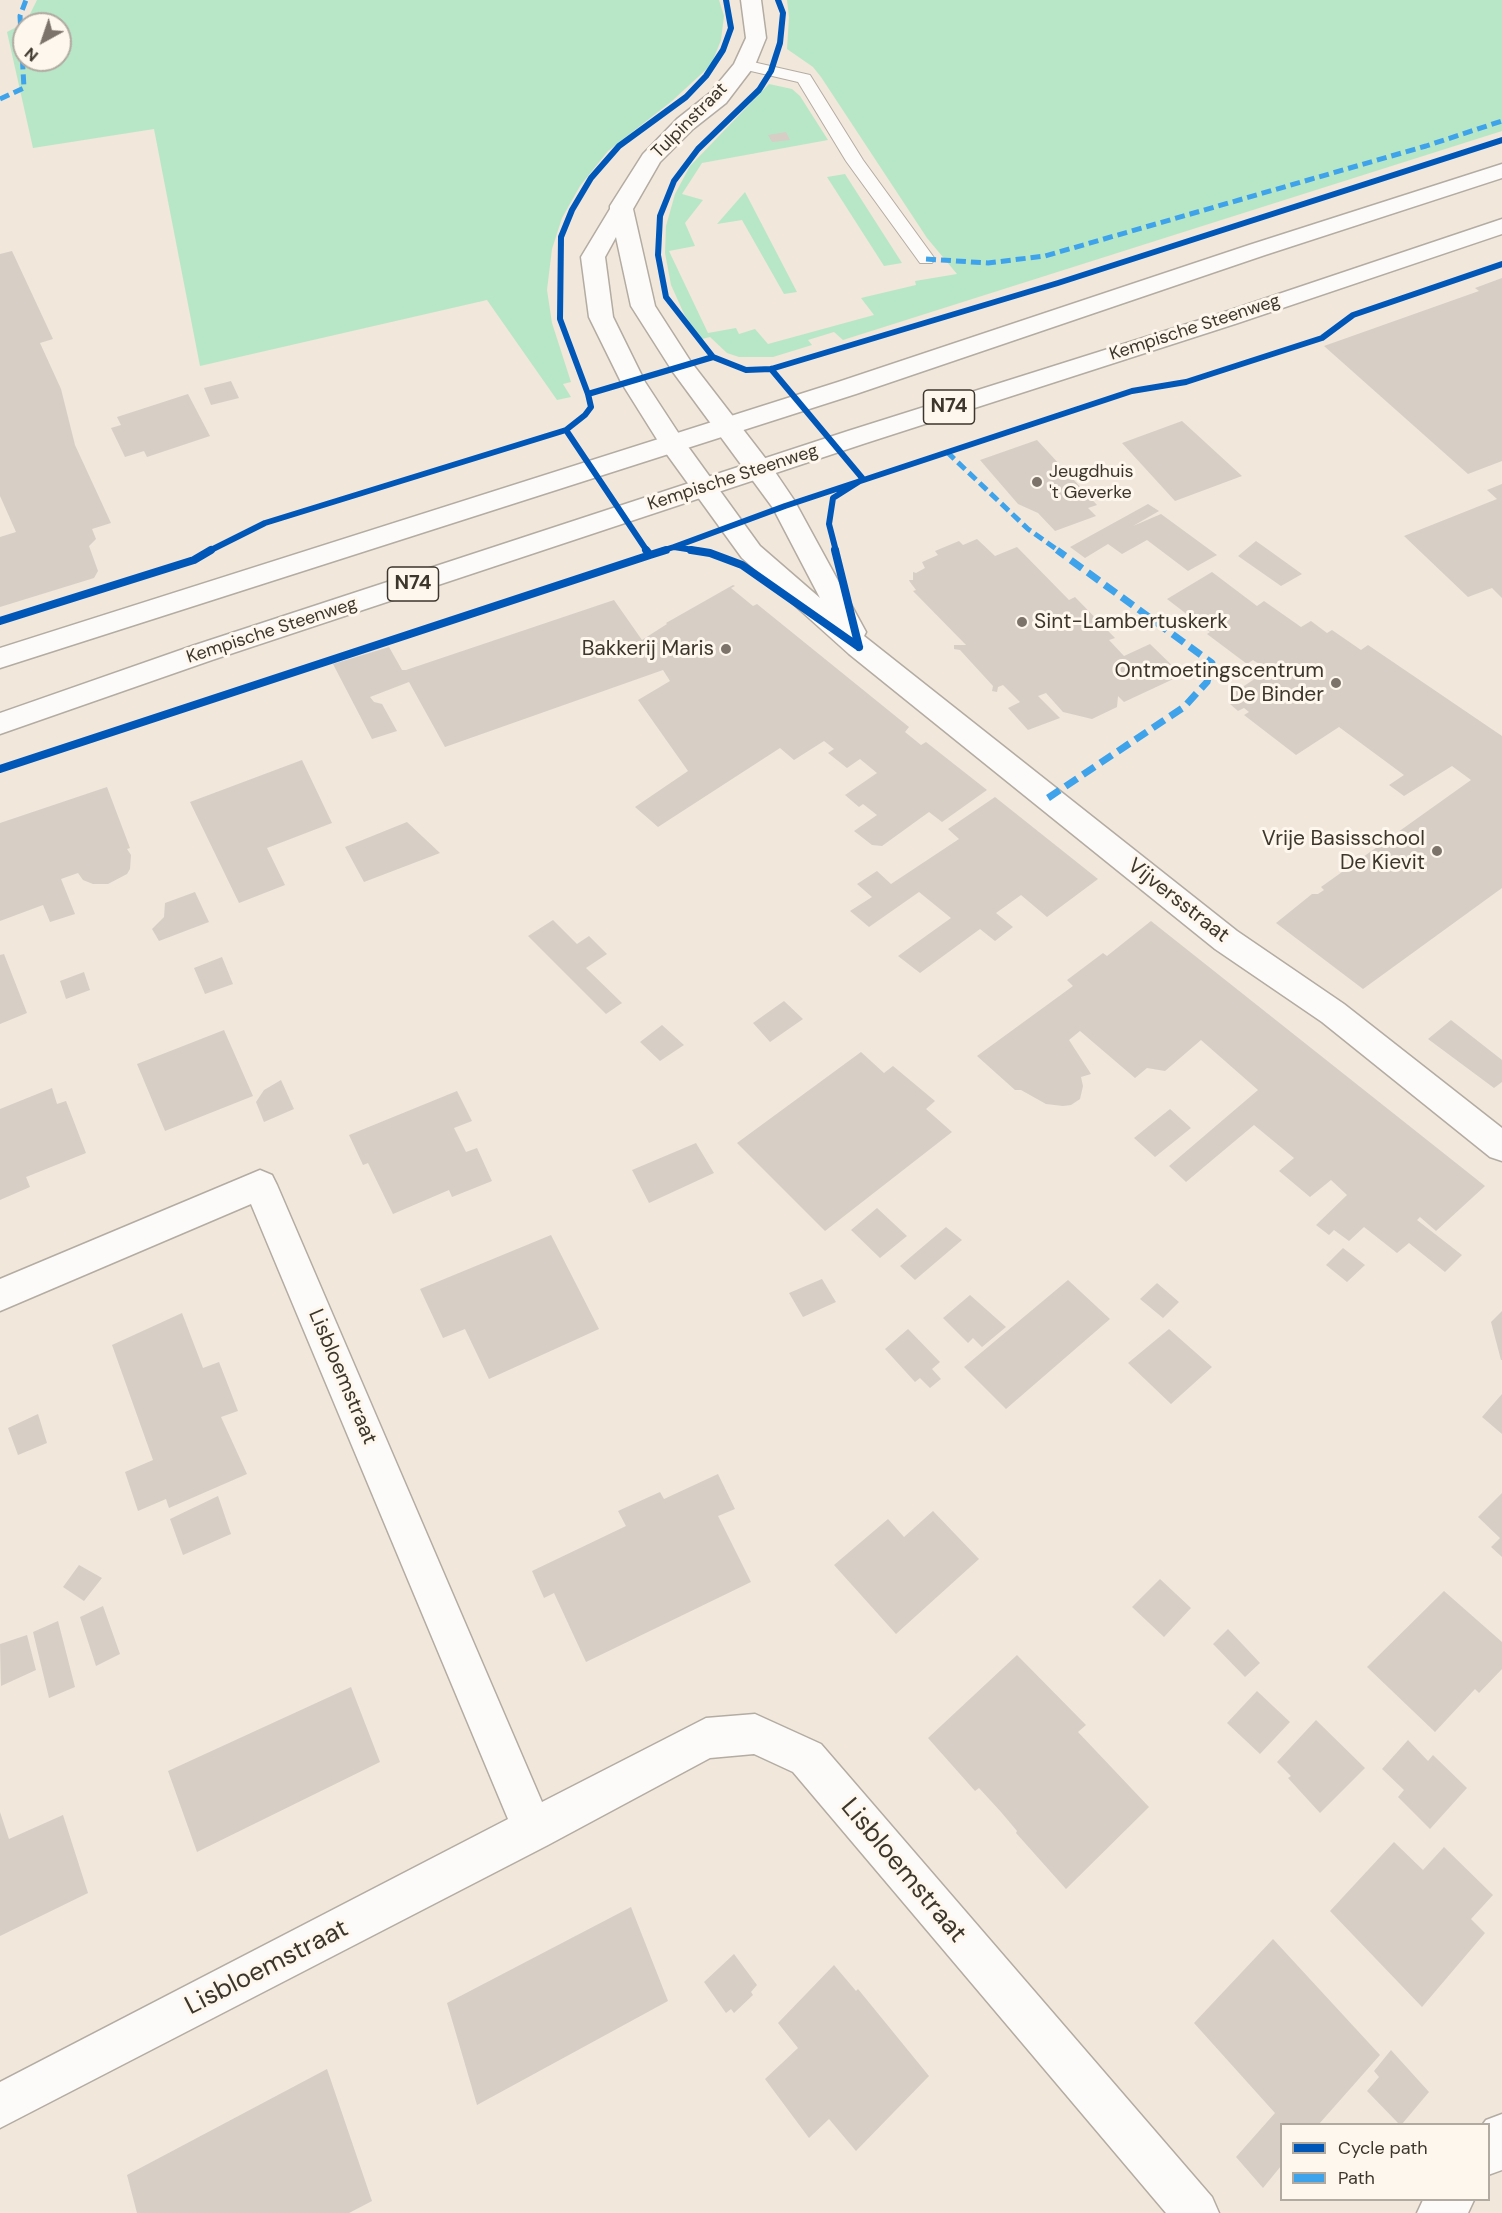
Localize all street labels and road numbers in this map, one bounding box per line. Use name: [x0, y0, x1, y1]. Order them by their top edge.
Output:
street label: Tulpinstraat: [648, 79, 732, 163]
street label: Kempische Steenweg: [1107, 290, 1283, 366]
road number: N74: [924, 390, 974, 424]
street label: Kempische Steenweg: [645, 440, 821, 516]
road number: N74: [388, 567, 438, 601]
street label: Kempische Steenweg: [184, 593, 360, 669]
street label: Vijversstraat: [1122, 854, 1234, 948]
street label: Lisbloemstraat: [302, 1306, 382, 1448]
street label: Lisbloemstraat: [834, 1792, 972, 1950]
street label: Lisbloemstraat: [180, 1914, 354, 2022]

